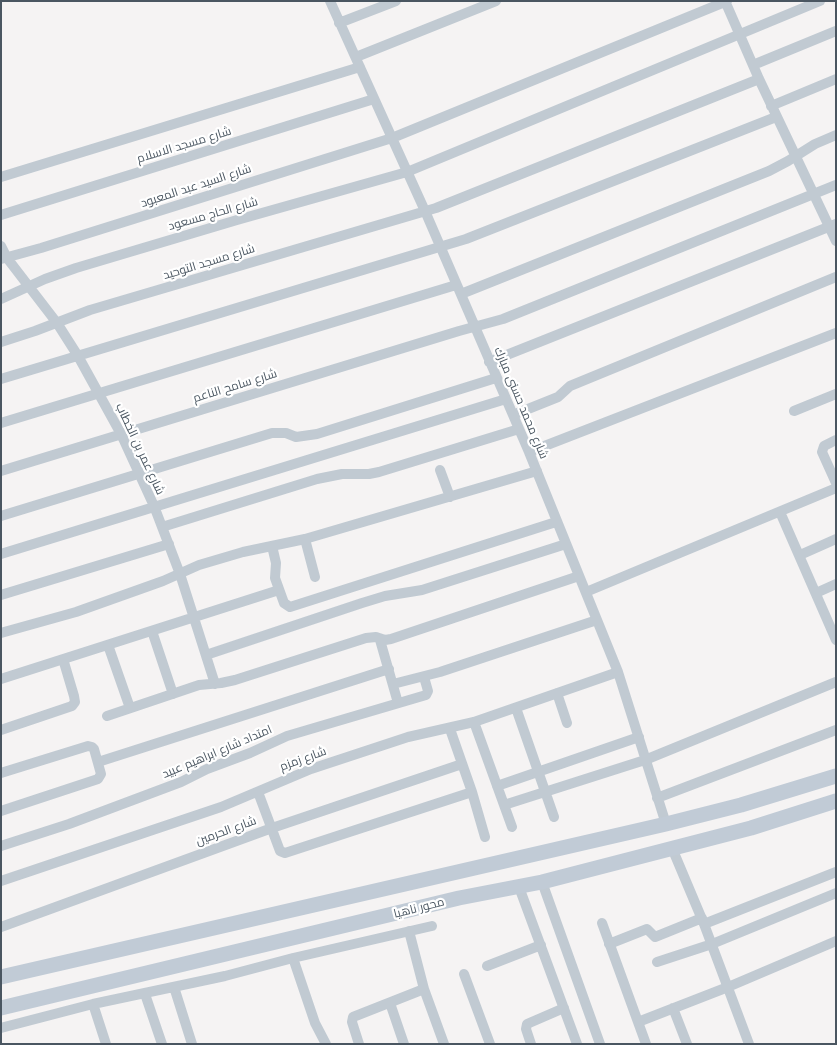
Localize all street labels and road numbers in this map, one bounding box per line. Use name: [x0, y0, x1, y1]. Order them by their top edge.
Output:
street label: شارع مسجد الاسلام: [135, 124, 233, 166]
street label: شارع السيد عبد المعبود: [139, 161, 253, 211]
street label: شارع الحاج مسعود: [167, 194, 259, 234]
street label: شارع مسجد التوحيد: [161, 241, 257, 283]
street label: شارع محمد حسنى مبارك: [491, 345, 551, 461]
street label: شارع سامح الناعم: [191, 366, 279, 406]
street label: شارع عمر بن الخطاب: [113, 401, 167, 497]
street label: امتداد شارع ابراهيم عبيد: [160, 722, 274, 782]
street label: شارع زمزم: [278, 744, 328, 774]
street label: شارع الحرمين: [194, 813, 258, 849]
street label: محور ناهيا: [392, 895, 446, 921]

